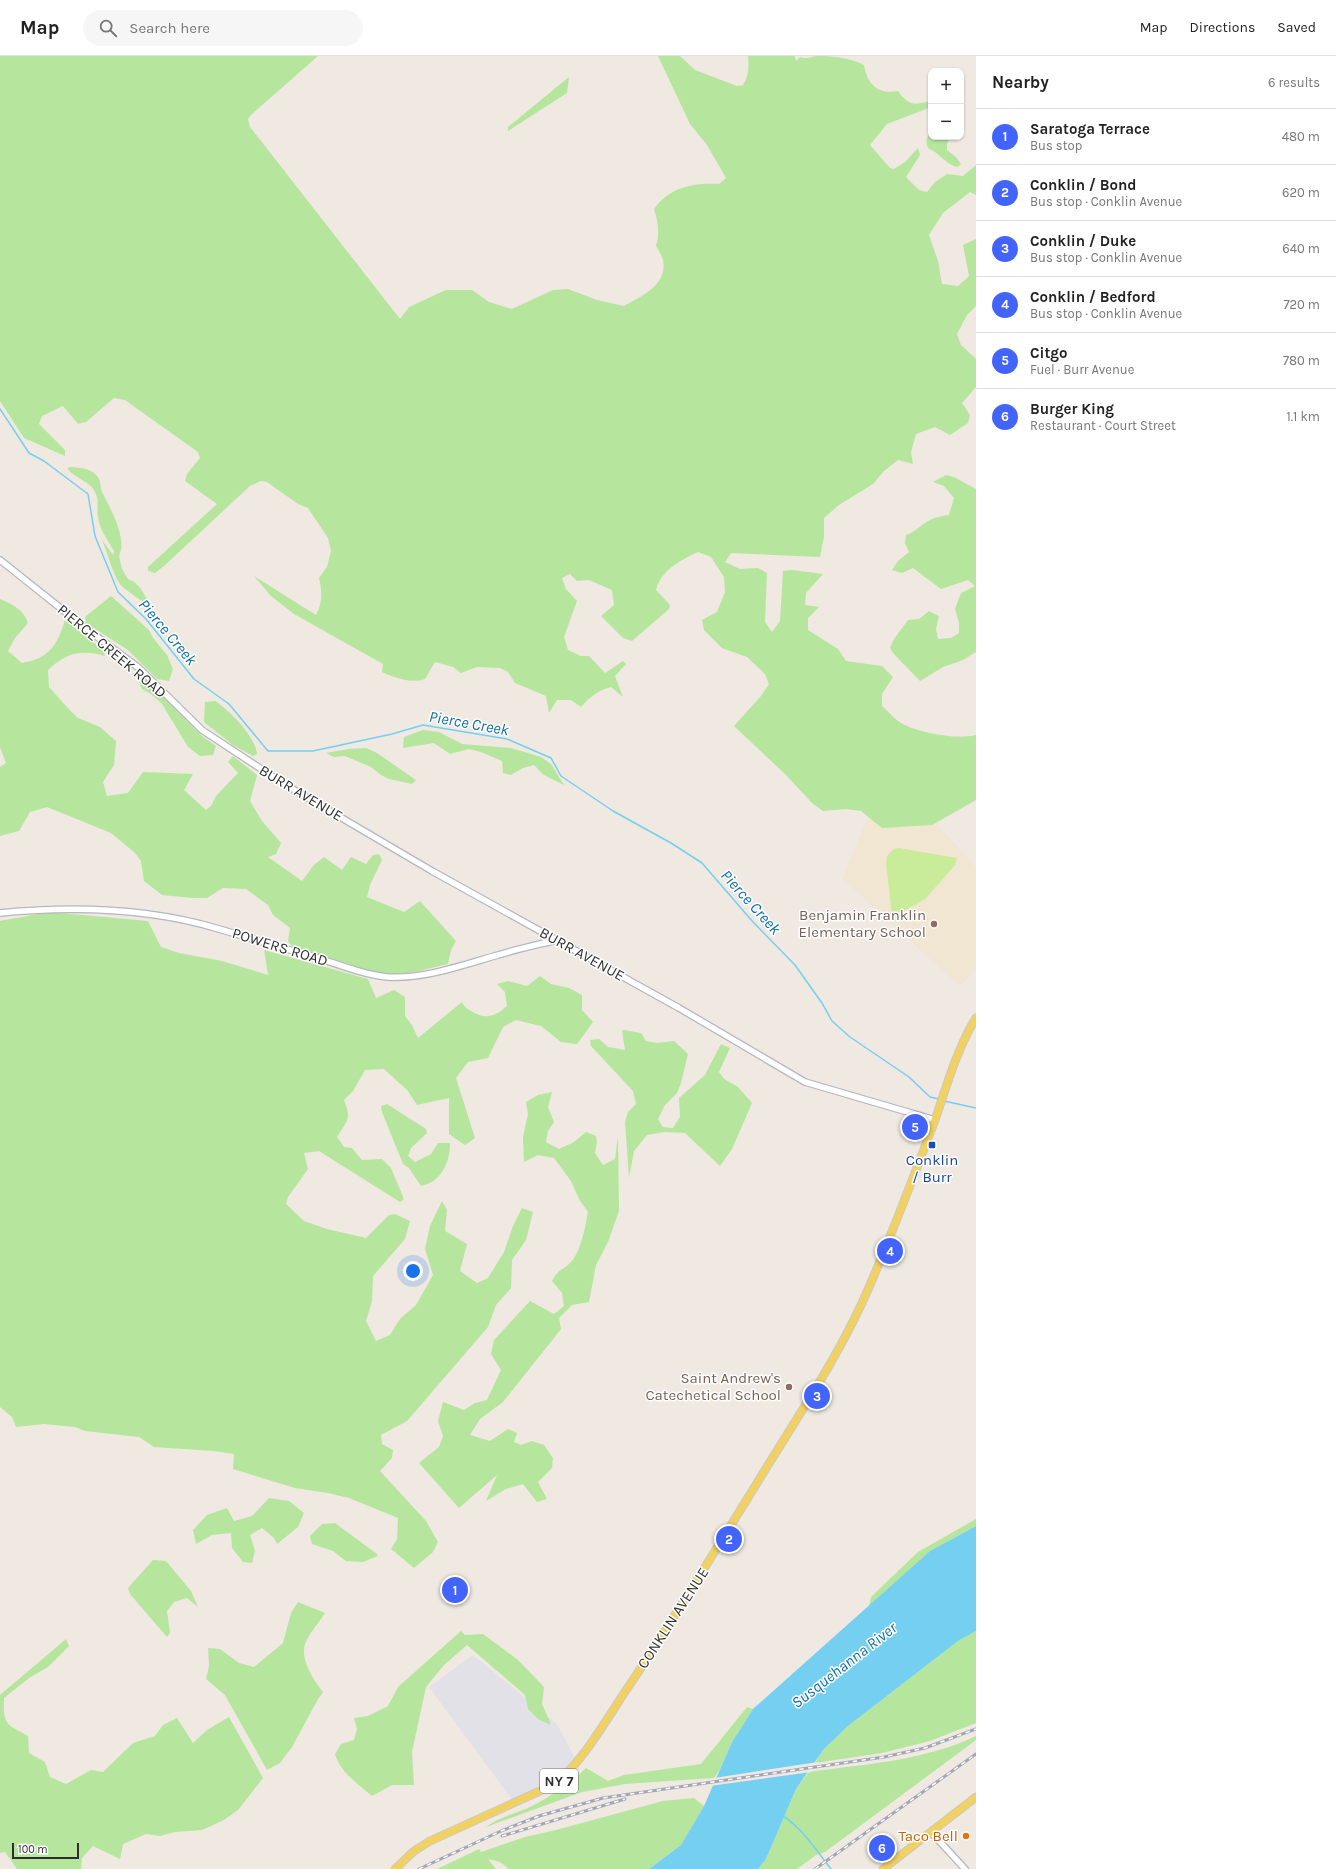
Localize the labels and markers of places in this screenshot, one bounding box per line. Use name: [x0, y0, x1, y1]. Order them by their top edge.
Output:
place label: Benjamin Franklin Elementary School: [799, 906, 926, 941]
marker: Benjamin Franklin Elementary School: [929, 919, 939, 929]
pin: 5: [902, 1112, 928, 1142]
marker: Conklin / Burr: [927, 1140, 937, 1150]
place label: Conklin / Burr: [906, 1151, 958, 1186]
pin: 4: [877, 1236, 903, 1266]
place label: Saint Andrew's Catechetical School: [645, 1369, 781, 1404]
pin: 3: [804, 1381, 830, 1411]
marker: Saint Andrew's Catechetical School: [784, 1382, 794, 1392]
pin: 2: [716, 1524, 742, 1554]
pin: 1: [442, 1575, 468, 1605]
place label: Taco Bell: [899, 1827, 958, 1845]
marker: Taco Bell: [961, 1831, 971, 1841]
pin: 6: [869, 1833, 895, 1863]

